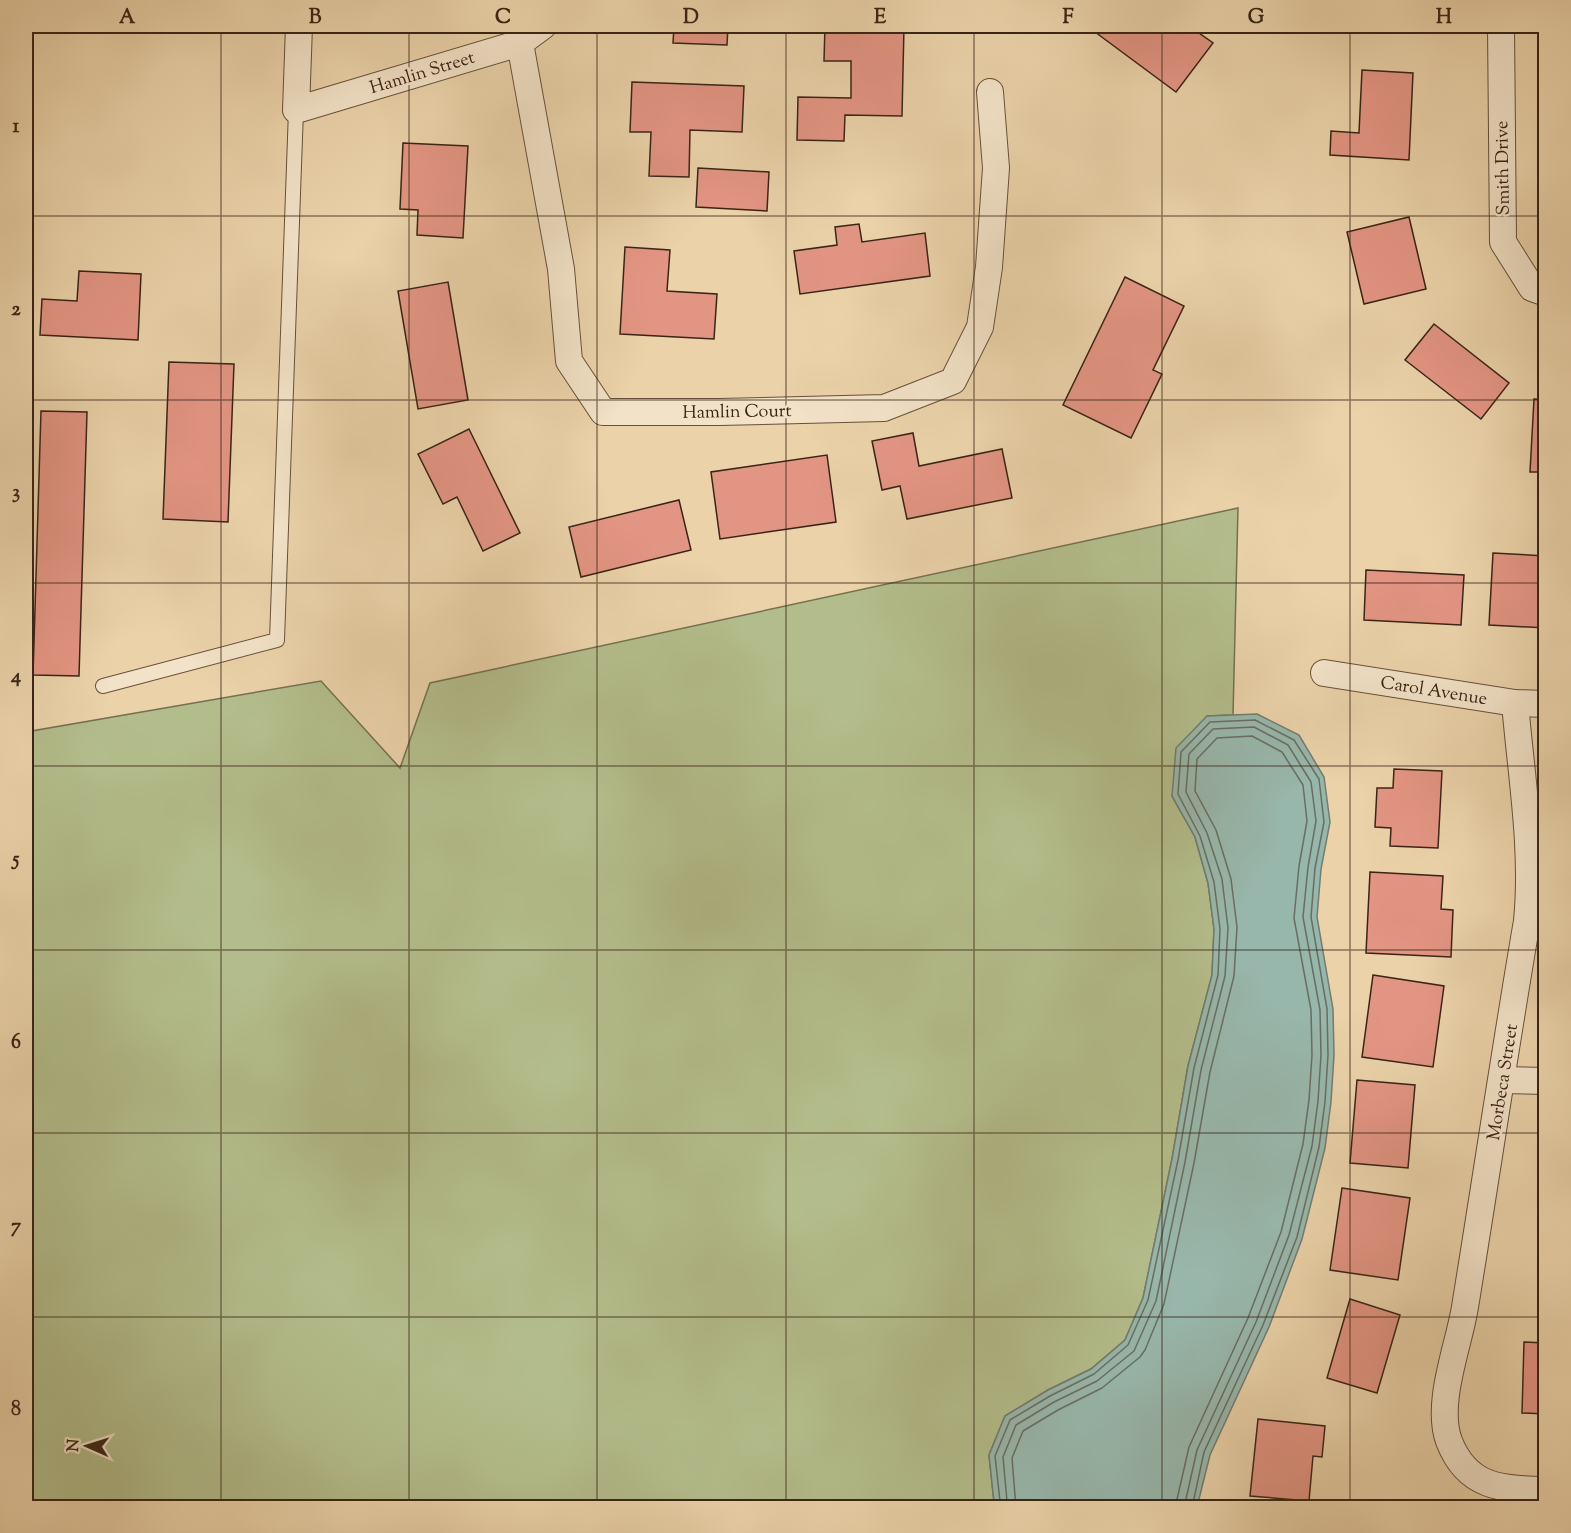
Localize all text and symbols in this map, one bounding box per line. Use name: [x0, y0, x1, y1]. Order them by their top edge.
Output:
text: A: [119, 4, 136, 33]
text: B: [309, 4, 322, 33]
text: C: [495, 4, 511, 33]
text: D: [683, 4, 699, 33]
text: E: [874, 4, 887, 33]
text: F: [1062, 4, 1074, 33]
text: G: [1248, 4, 1265, 33]
text: H: [1436, 4, 1452, 33]
street label: Hamlin Street: [367, 46, 478, 102]
text: 1: [13, 113, 20, 142]
street label: Smith Drive: [1490, 120, 1518, 215]
text: 2: [11, 296, 21, 325]
street label: Hamlin Court: [682, 399, 792, 427]
text: 3: [12, 479, 20, 508]
text: 4: [10, 663, 21, 692]
street label: Carol Avenue: [1378, 671, 1489, 713]
text: 5: [11, 846, 20, 875]
street label: Morbeca Street: [1482, 1022, 1526, 1142]
text: 6: [11, 1029, 21, 1058]
text: 7: [11, 1213, 22, 1242]
text: 8: [11, 1396, 21, 1425]
north arrow: [57, 1416, 117, 1476]
text: N: [63, 1438, 86, 1452]

